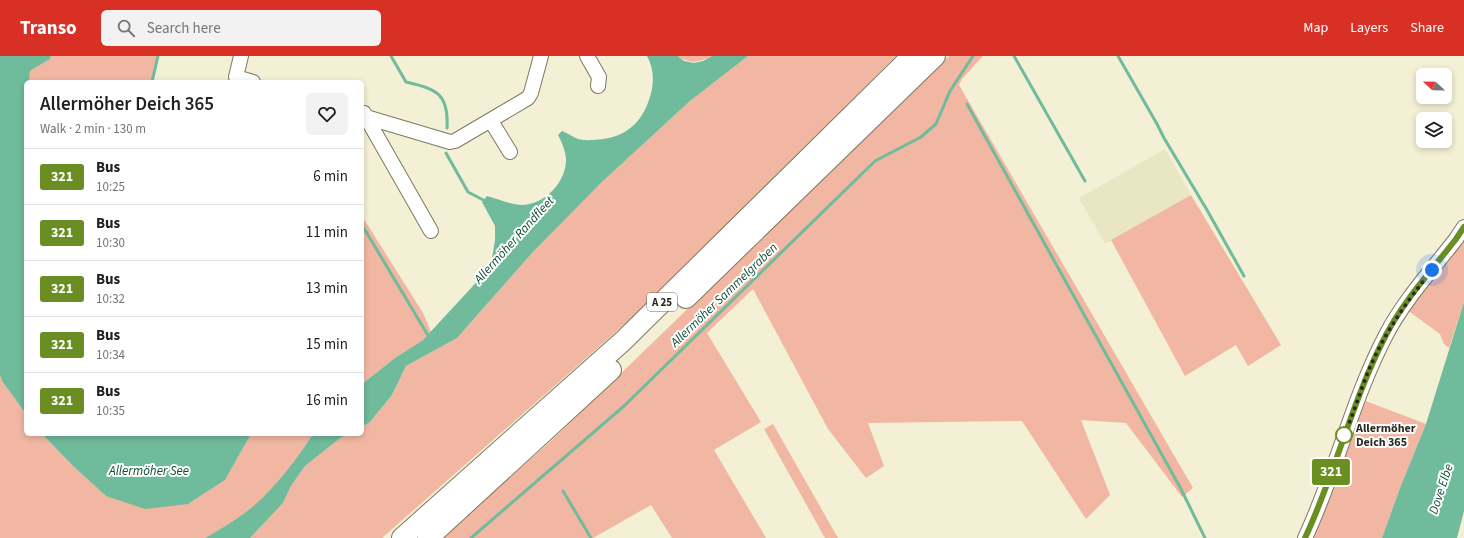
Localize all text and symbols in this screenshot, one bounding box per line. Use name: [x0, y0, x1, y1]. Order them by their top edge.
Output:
search box: [101, 10, 381, 46]
text: Transo: [20, 15, 77, 42]
icon: search: [115, 17, 137, 39]
text: Search here: [147, 18, 221, 39]
text: Map: [1303, 18, 1328, 38]
text: Layers: [1350, 18, 1388, 38]
text: Share: [1410, 18, 1444, 38]
north arrow: [1416, 68, 1452, 104]
map controls: [1416, 68, 1452, 148]
text: Allermöher Deich 365: [40, 91, 214, 118]
button: heart: [306, 93, 348, 135]
button: layers: [1416, 112, 1452, 148]
text: Walk · 2 min · 130 m: [40, 120, 146, 138]
text: Bus: [96, 157, 120, 178]
text: 6 min: [313, 166, 348, 187]
text: 321: [51, 167, 73, 187]
text: 10:25: [96, 178, 125, 196]
water label: Allermöher Randfleet: [469, 192, 559, 288]
text: Bus: [96, 213, 120, 234]
text: 11 min: [306, 222, 348, 243]
text: 321: [51, 223, 73, 243]
text: 10:30: [96, 234, 125, 252]
water label: Allermöher Sammelgraben: [666, 239, 782, 352]
your location: [1422, 260, 1442, 280]
text: Bus: [96, 269, 120, 290]
text: 13 min: [306, 278, 348, 299]
text: 321: [51, 279, 73, 299]
text: 10:32: [96, 290, 125, 308]
road number: A 25: [647, 293, 677, 311]
text: Bus: [96, 325, 120, 346]
text: 15 min: [306, 334, 348, 355]
text: 321: [51, 335, 73, 355]
text: 10:34: [96, 346, 125, 364]
text: Bus: [96, 381, 120, 402]
text: 16 min: [306, 390, 348, 411]
text: 321: [51, 391, 73, 411]
text: 10:35: [96, 402, 125, 420]
place label: Allermöher Deich 365: [1355, 420, 1416, 451]
marker: Allermöher Deich 365: [1335, 426, 1353, 444]
line badge: 321: [1308, 459, 1354, 485]
water label: Allermöher See: [108, 462, 189, 480]
text: 321: [1320, 462, 1342, 482]
water label: Dove Elbe: [1424, 462, 1458, 516]

